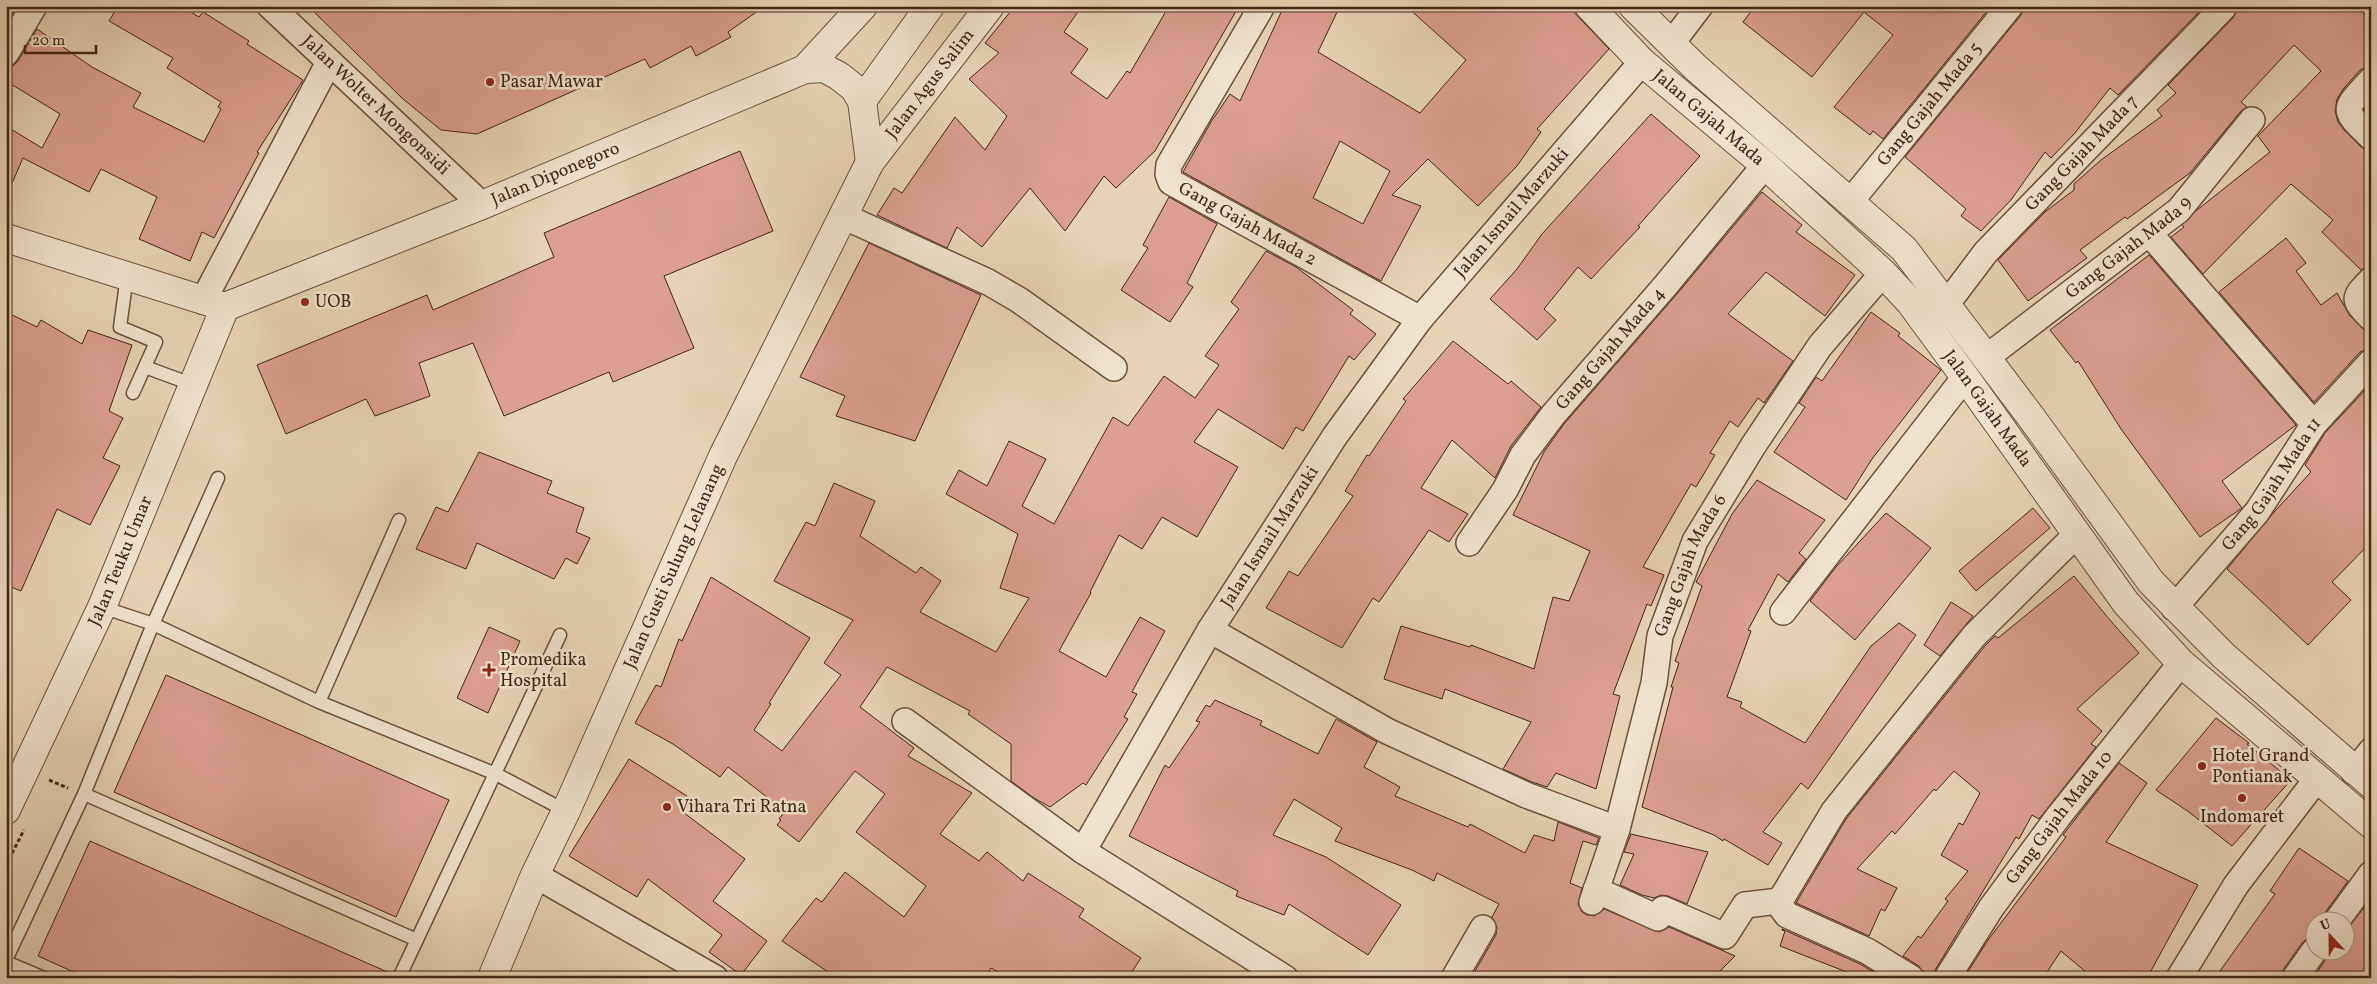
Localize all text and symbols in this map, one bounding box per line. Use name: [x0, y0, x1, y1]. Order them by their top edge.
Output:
scale bar: [25, 22, 96, 54]
street label: Jalan Agus Salim: [880, 24, 980, 144]
street label: Jalan Wolter Mongonsidi: [296, 29, 455, 181]
text: 20 m: [32, 31, 65, 52]
street label: Gang Gajah Mada 5: [1871, 37, 1988, 172]
street label: Jalan Gajah Mada: [1647, 64, 1770, 172]
place label: Pasar Mawar: [500, 70, 603, 95]
marker: Pasar Mawar: [484, 76, 496, 88]
street label: Gang Gajah Mada 7: [2019, 90, 2144, 217]
street label: Jalan Diponegoro: [487, 136, 623, 212]
street label: Jalan Ismail Marzuki: [1448, 142, 1575, 283]
street label: Gang Gajah Mada 2: [1174, 176, 1321, 272]
street label: Gang Gajah Mada 9: [2060, 191, 2198, 305]
street label: Gang Gajah Mada 4: [1550, 282, 1671, 416]
place label: UOB: [315, 290, 352, 315]
marker: UOB: [299, 296, 311, 308]
street label: Jalan Gajah Mada: [1937, 345, 2038, 473]
street label: Gang Gajah Mada 11: [2216, 411, 2327, 557]
street label: Jalan Gusti Sulung Lelanang: [618, 460, 730, 673]
street label: Jalan Ismail Marzuki: [1215, 461, 1325, 613]
street label: Gang Gajah Mada 6: [1648, 490, 1733, 640]
street label: Jalan Teuku Umar: [82, 492, 159, 631]
place label: Promedika Hospital: [500, 648, 586, 694]
marker: Promedika Hospital: [482, 663, 496, 677]
place label: Hotel Grand Pontianak: [2212, 744, 2309, 790]
street label: Gang Gajah Mada 10: [2000, 745, 2119, 890]
marker: Hotel Grand Pontianak: [2196, 760, 2208, 772]
marker: Indomaret: [2236, 792, 2248, 804]
place label: Vihara Tri Ratna: [677, 795, 807, 820]
marker: Vihara Tri Ratna: [661, 801, 673, 813]
place label: Indomaret: [2200, 805, 2284, 830]
north arrow: [2304, 912, 2354, 962]
text: U: [2318, 915, 2334, 936]

